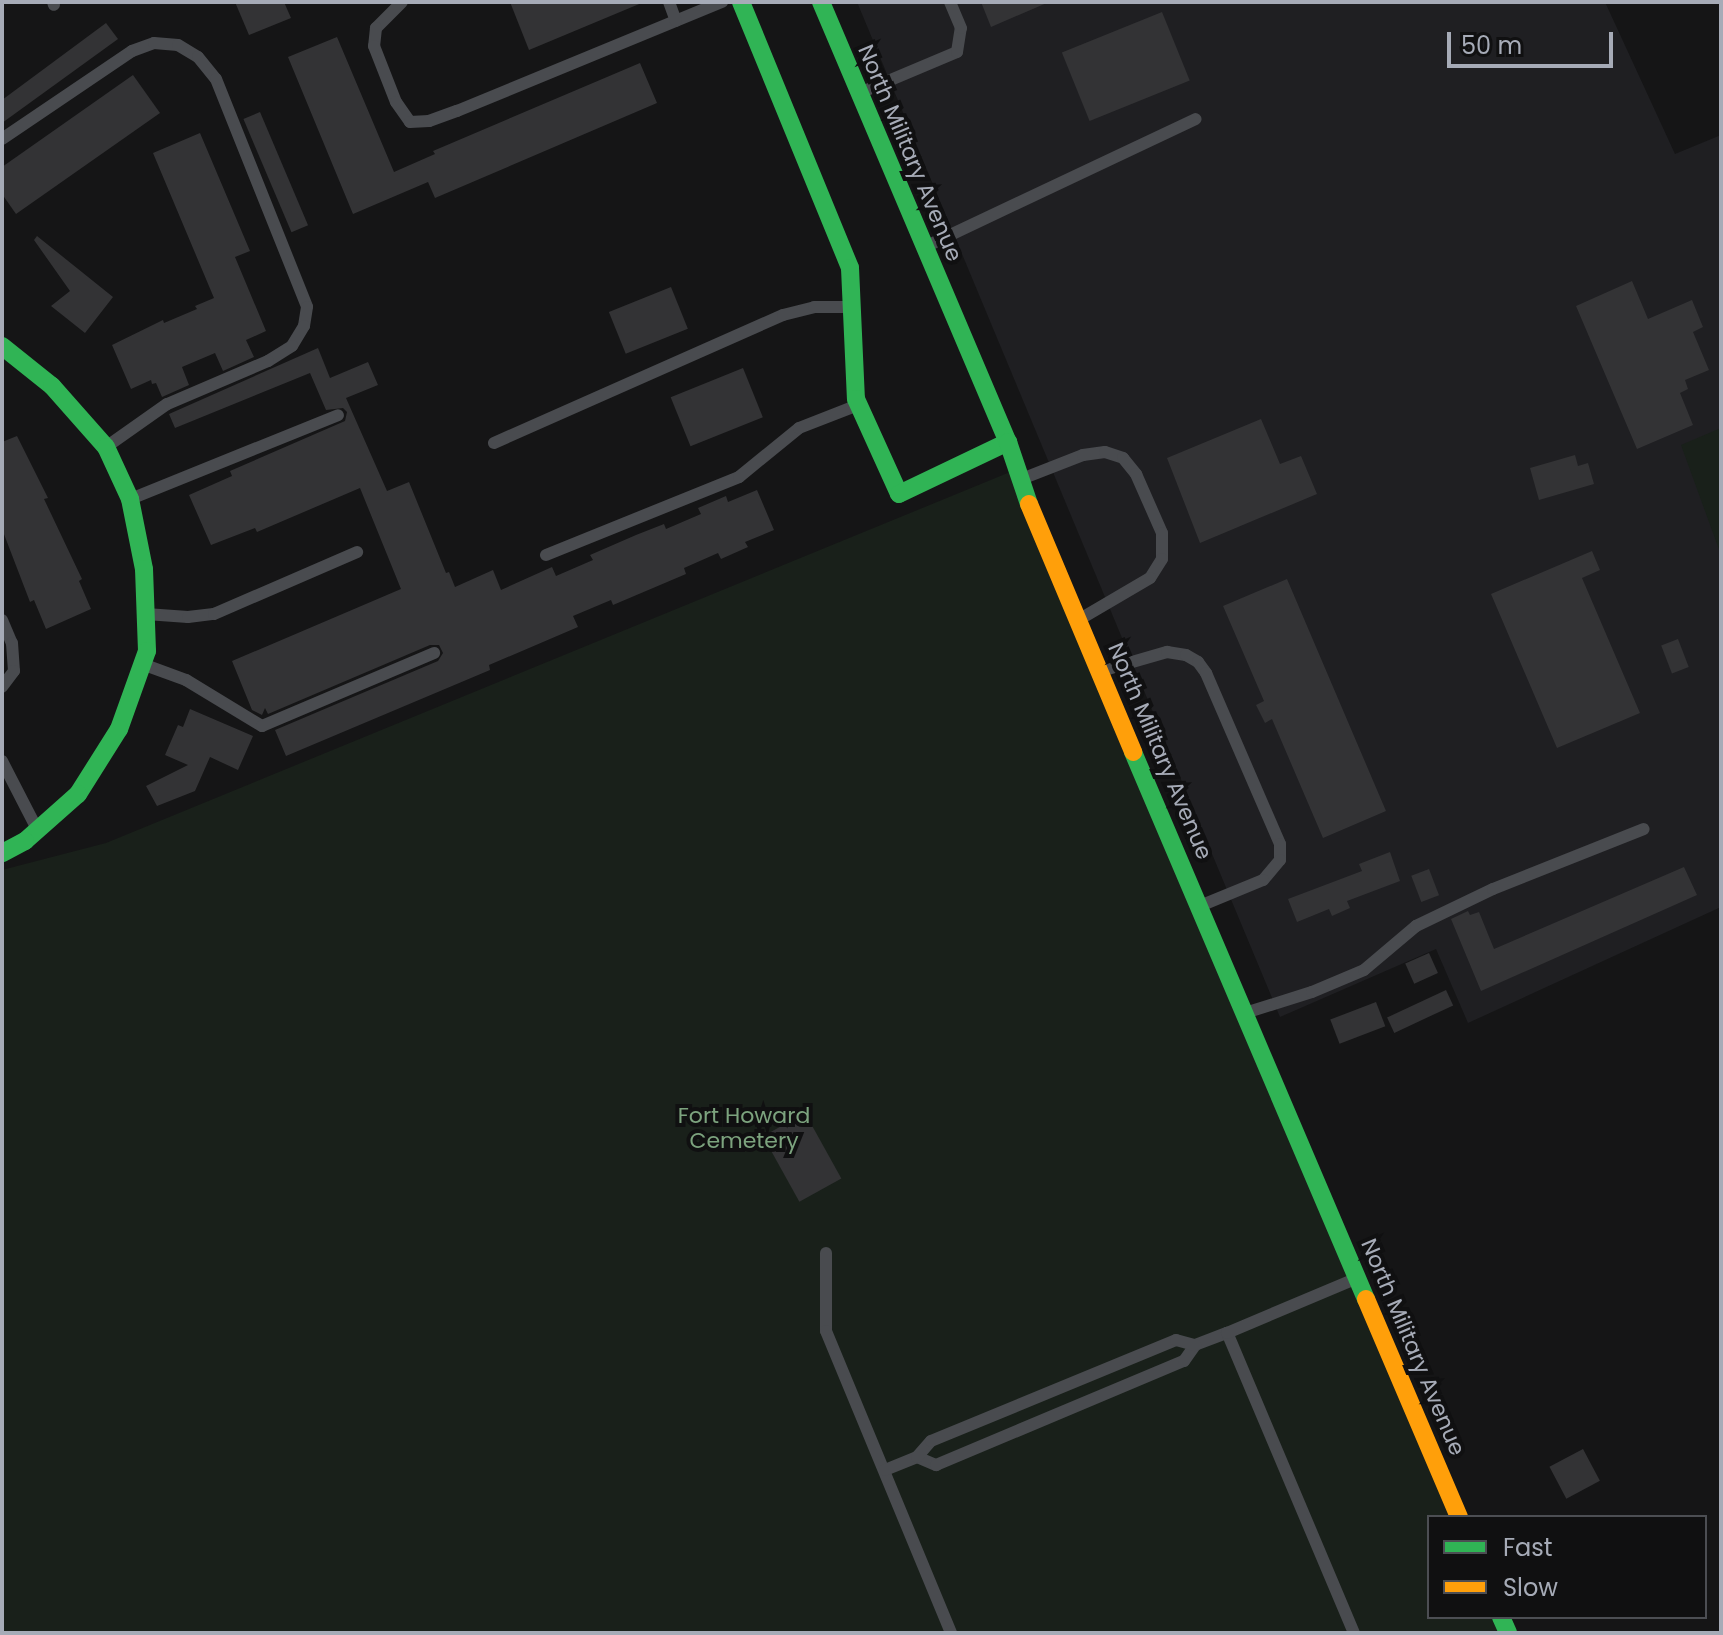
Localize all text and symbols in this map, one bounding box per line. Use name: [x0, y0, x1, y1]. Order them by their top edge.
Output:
scale bar: [1451, 16, 1617, 66]
text: 50 m: [1461, 29, 1522, 62]
street label: North Military Avenue: [852, 41, 968, 265]
street label: North Military Avenue: [1102, 639, 1218, 863]
park label: Fort Howard Cemetery: [678, 1102, 810, 1154]
street label: North Military Avenue: [1355, 1235, 1471, 1459]
legend: [1427, 1515, 1707, 1619]
text: Fast: [1503, 1531, 1553, 1564]
text: Slow: [1503, 1571, 1558, 1604]

